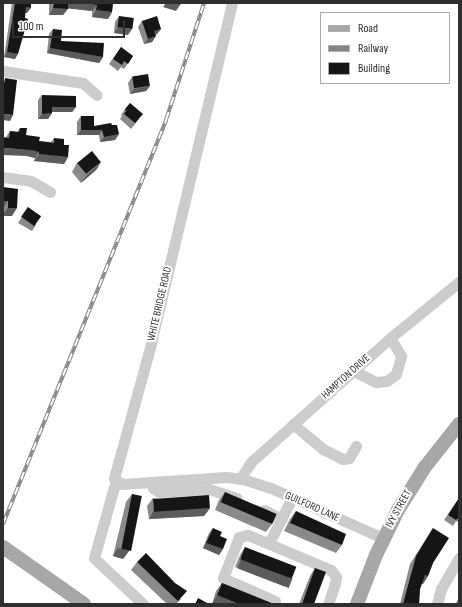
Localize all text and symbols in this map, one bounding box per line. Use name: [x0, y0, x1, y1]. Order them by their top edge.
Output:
scale bar: [14, 12, 127, 38]
legend: [320, 12, 450, 84]
text: 100 m: [19, 19, 44, 34]
text: Road: [358, 21, 378, 36]
text: Railway: [358, 41, 388, 56]
text: Building: [358, 61, 390, 76]
street label: WHITE BRIDGE ROAD: [145, 266, 175, 342]
street label: HAMPTON DRIVE: [319, 352, 373, 402]
street label: IVY STREET: [383, 488, 415, 530]
street label: GUILFORD LANE: [283, 489, 341, 525]

